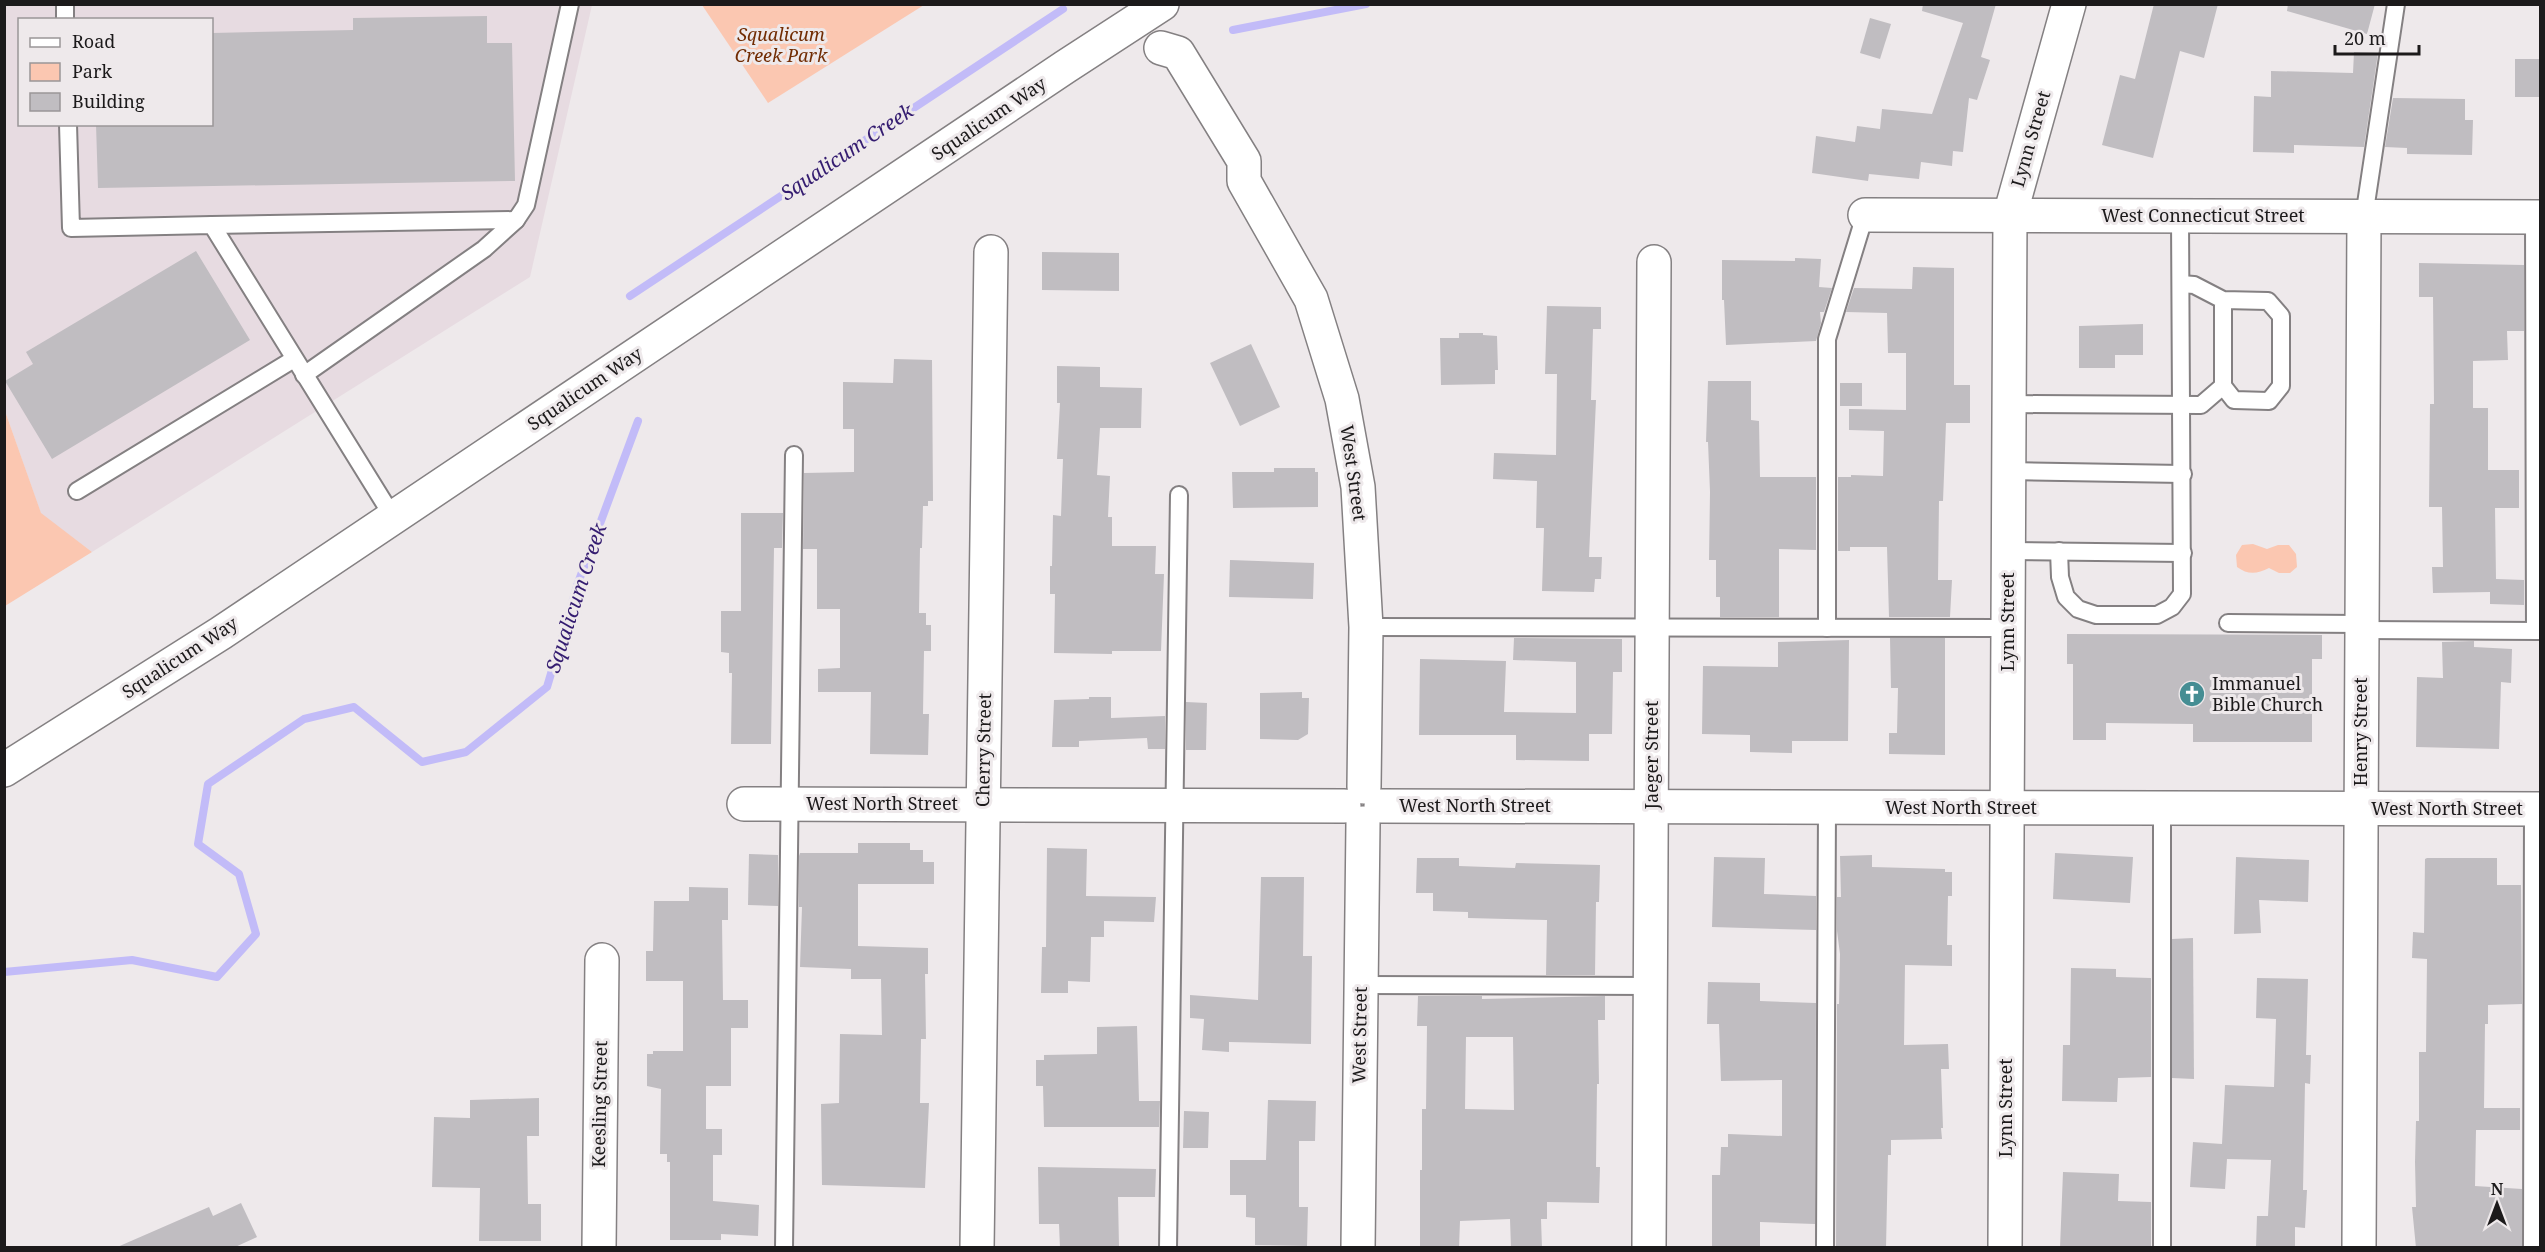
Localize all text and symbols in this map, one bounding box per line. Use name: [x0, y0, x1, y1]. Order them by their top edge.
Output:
legend: [18, 18, 213, 126]
scale bar: [2335, 18, 2419, 56]
park label: Squalicum Creek Park: [735, 22, 828, 67]
text: 20 m: [2344, 26, 2386, 50]
text: Road: [72, 29, 115, 53]
text: Park: [72, 59, 112, 83]
street label: Squalicum Way: [926, 71, 1051, 165]
street label: Lynn Street: [2005, 88, 2055, 190]
text: Building: [72, 89, 145, 113]
water label: Squalicum Creek: [775, 97, 919, 206]
street label: West Connecticut Street: [2101, 203, 2305, 227]
street label: Squalicum Way: [522, 341, 647, 435]
street label: West Street: [1335, 423, 1373, 522]
water label: Squalicum Creek: [539, 519, 613, 676]
street label: Lynn Street: [1995, 573, 2019, 671]
street label: Squalicum Way: [117, 610, 243, 704]
place label: Immanuel Bible Church: [2212, 671, 2323, 716]
street label: Henry Street: [2348, 677, 2372, 787]
church icon: Immanuel Bible Church: [2177, 679, 2207, 709]
street label: Cherry Street: [970, 693, 996, 807]
street label: Jaeger Street: [1639, 701, 1663, 810]
street label: West North Street: [806, 791, 958, 815]
street label: West North Street: [1399, 793, 1551, 817]
street label: West North Street: [1885, 795, 2037, 819]
street label: West North Street: [2371, 796, 2523, 820]
street label: West Street: [1346, 986, 1372, 1084]
street label: Keesling Street: [586, 1040, 612, 1168]
street label: Lynn Street: [1993, 1059, 2017, 1157]
north arrow: [2467, 1174, 2527, 1234]
text: N: [2491, 1178, 2504, 1200]

